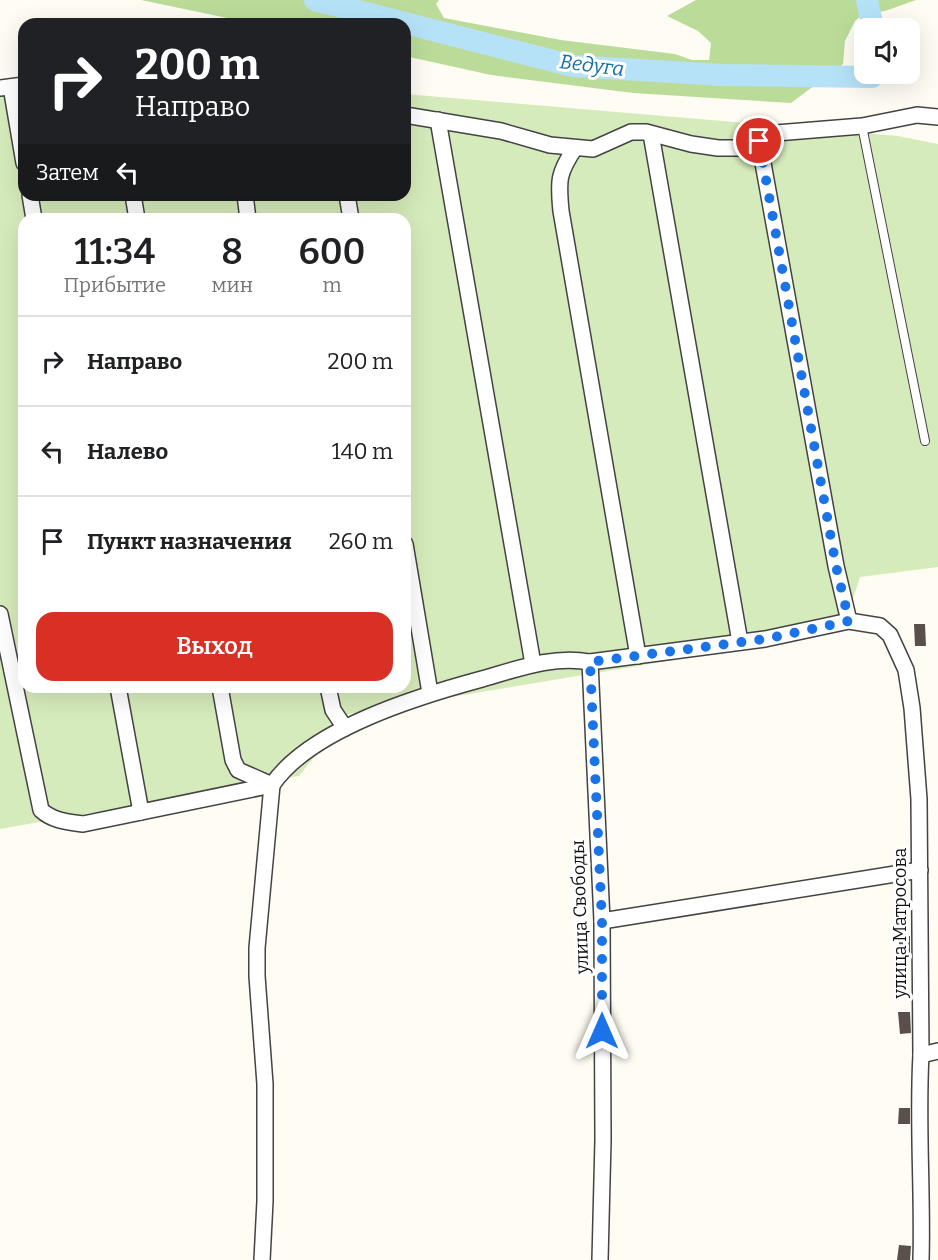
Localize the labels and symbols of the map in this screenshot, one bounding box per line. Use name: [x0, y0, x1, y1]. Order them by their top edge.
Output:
water label: Ведуга: [558, 49, 626, 81]
pin: [733, 115, 784, 166]
street label: улица Свободы: [567, 840, 593, 975]
street label: улица Матросова: [889, 847, 911, 999]
position arrow: [570, 999, 634, 1063]

